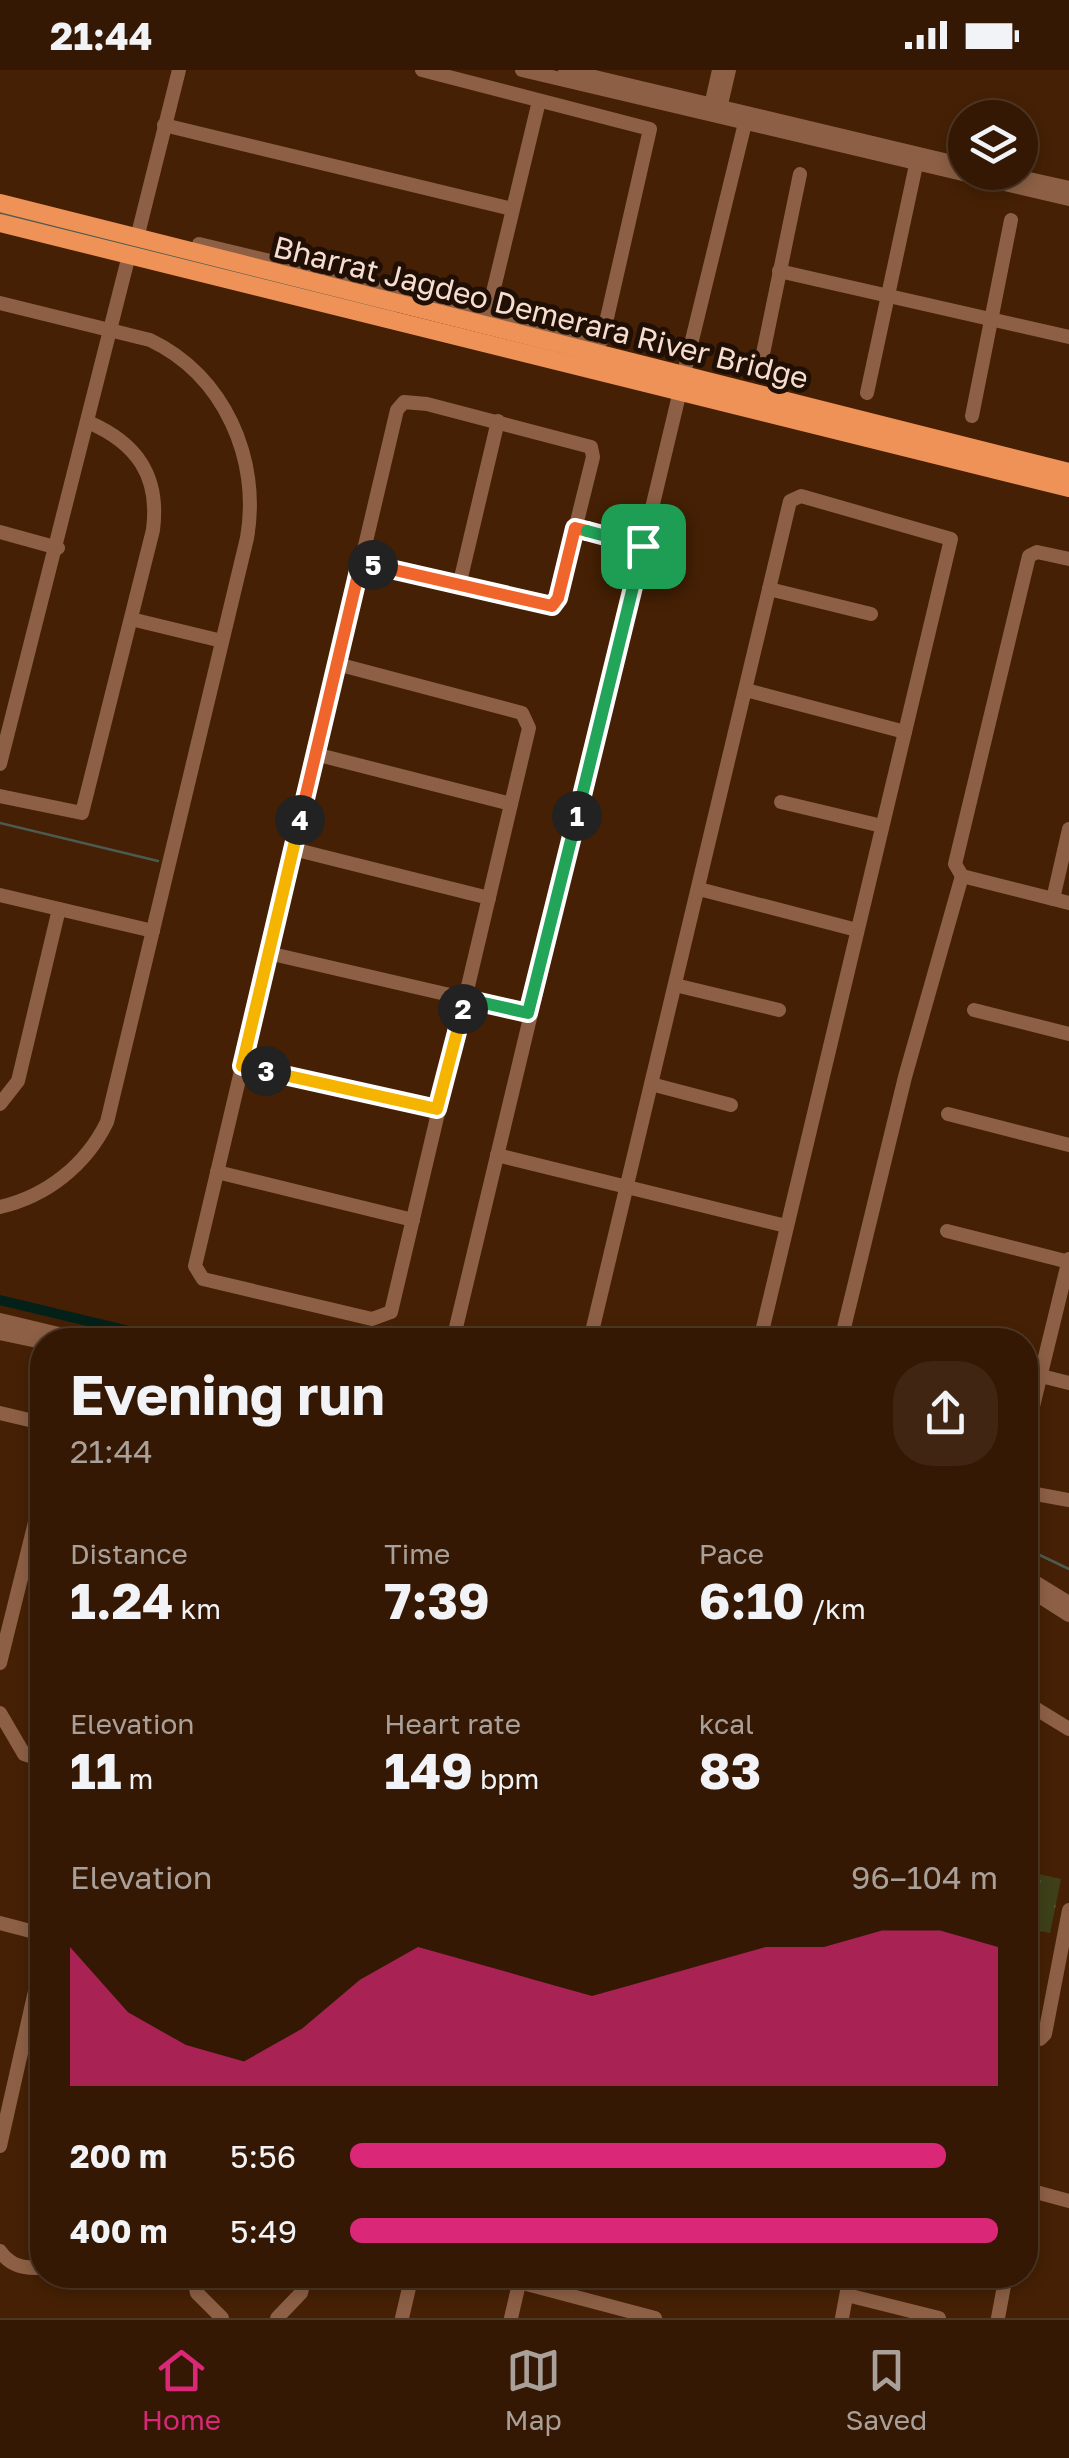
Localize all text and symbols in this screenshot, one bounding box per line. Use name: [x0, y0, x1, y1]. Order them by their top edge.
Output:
text: 21:44: [50, 13, 152, 58]
map controls: [948, 100, 1038, 190]
button: layers: [948, 100, 1038, 190]
street label: Bharrat Jagdeo Demerara River Bridge: [270, 228, 812, 396]
pin: [601, 504, 686, 589]
icon: arrive: [616, 519, 671, 574]
pin: 5: [348, 540, 398, 590]
text: 5: [364, 548, 382, 581]
pin: 1: [552, 791, 602, 841]
pin: 4: [275, 795, 325, 845]
text: 1: [570, 799, 584, 832]
text: 4: [291, 803, 309, 836]
pin: 2: [438, 984, 488, 1034]
text: 2: [454, 992, 472, 1025]
pin: 3: [241, 1046, 291, 1096]
text: 3: [257, 1054, 275, 1087]
text: Evening run: [70, 1361, 385, 1427]
button: share: [893, 1361, 998, 1466]
text: 21:44: [70, 1432, 153, 1470]
text: Distance: [70, 1537, 188, 1570]
text: Time: [384, 1537, 450, 1570]
text: Pace: [699, 1537, 764, 1570]
text: 1.24: [70, 1570, 174, 1630]
text: 7:39: [384, 1570, 490, 1630]
text: 6:10: [699, 1570, 805, 1630]
text: km: [174, 1592, 221, 1625]
text: /km: [805, 1592, 866, 1625]
text: Elevation: [70, 1707, 195, 1740]
text: Heart rate: [384, 1707, 521, 1740]
text: kcal: [699, 1707, 754, 1740]
text: 11: [70, 1740, 122, 1800]
text: 149: [384, 1740, 473, 1800]
text: 83: [699, 1740, 761, 1800]
text: m: [122, 1762, 153, 1795]
text: bpm: [473, 1762, 539, 1795]
text: Elevation: [70, 1858, 212, 1896]
text: 96–104 m: [851, 1858, 998, 1896]
text: 200 m: [70, 2137, 167, 2175]
text: 5:56: [230, 2137, 296, 2175]
text: 400 m: [70, 2212, 168, 2250]
text: 5:49: [230, 2212, 297, 2250]
tab: Home: [142, 2343, 221, 2436]
tab: Map: [505, 2343, 562, 2436]
tab: Saved: [845, 2343, 927, 2436]

